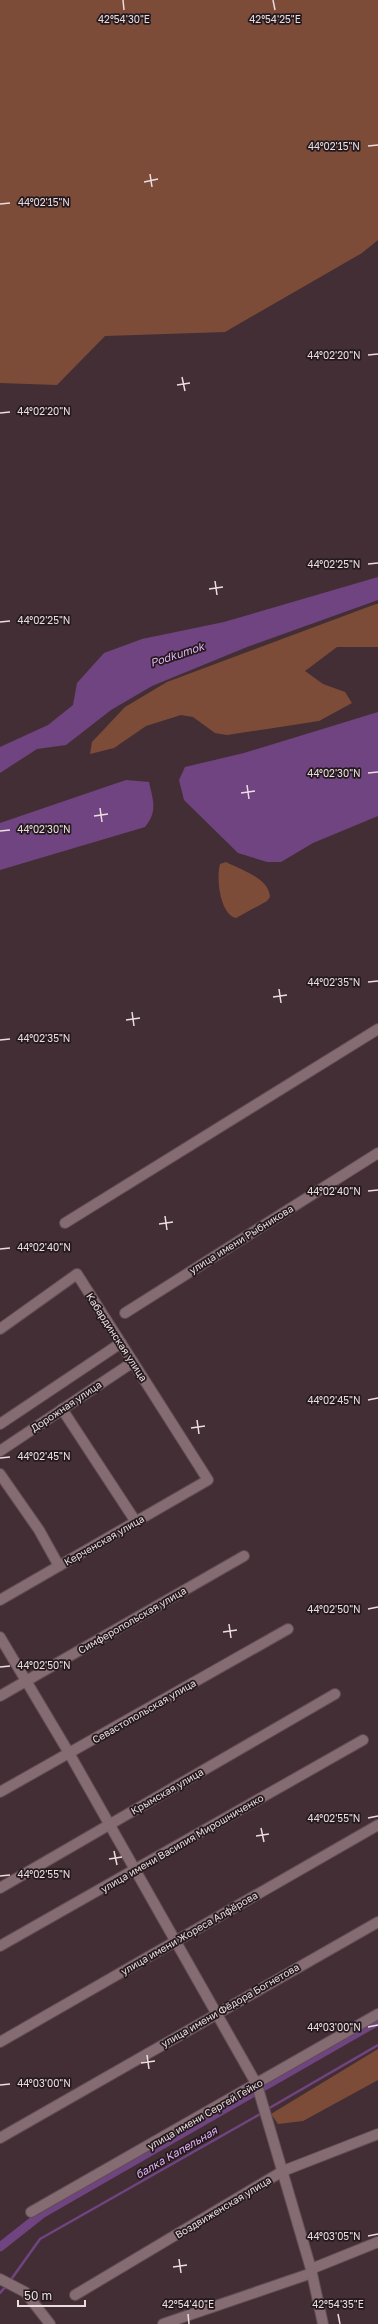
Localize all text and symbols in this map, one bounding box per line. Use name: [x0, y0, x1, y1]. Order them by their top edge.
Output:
text: 42°54'30"E: [98, 13, 150, 25]
text: 42°54'25"E: [249, 13, 301, 25]
text: 44°02'15"N: [308, 140, 360, 152]
text: 44°02'15"N: [18, 196, 70, 208]
text: 44°02'20"N: [307, 349, 361, 361]
text: 44°02'20"N: [17, 405, 71, 417]
text: 44°02'25"N: [308, 558, 360, 570]
text: 44°02'25"N: [18, 614, 70, 626]
water label: Podkumok: [148, 639, 207, 669]
text: 44°02'30"N: [307, 767, 361, 779]
text: 44°02'30"N: [17, 823, 71, 835]
text: 44°02'35"N: [308, 976, 360, 988]
text: 44°02'35"N: [18, 1032, 70, 1044]
text: 44°02'40"N: [307, 1185, 361, 1197]
street label: улица имени Рыбникова: [187, 1202, 295, 1276]
text: 44°02'40"N: [17, 1241, 71, 1253]
street label: Кабардинская улица: [84, 1291, 150, 1383]
street label: Дорожная улица: [28, 1378, 104, 1434]
text: 44°02'45"N: [307, 1394, 361, 1406]
text: 44°02'45"N: [17, 1450, 71, 1462]
street label: Керченская улица: [62, 1512, 146, 1568]
street label: Симферопольская улица: [76, 1584, 188, 1656]
text: 44°02'50"N: [307, 1603, 361, 1615]
text: 44°02'50"N: [17, 1659, 71, 1671]
street label: Севастопольская улица: [90, 1676, 198, 1746]
street label: Крымская улица: [129, 1765, 205, 1817]
street label: улица имени Василия Мирошниченко: [99, 1791, 265, 1895]
text: 44°02'55"N: [308, 1812, 360, 1824]
text: 44°02'55"N: [18, 1868, 70, 1880]
street label: улица имени Жореса Алфёрова: [118, 1889, 260, 1977]
street label: улица имени Фёдора Богнетова: [159, 1960, 301, 2050]
text: 44°03'00"N: [307, 2021, 361, 2033]
street label: улица имени Сергей Гейко: [145, 2076, 265, 2152]
text: 44°03'00"N: [17, 2077, 71, 2089]
water label: балка Капельная: [133, 2123, 220, 2181]
street label: Воздвиженская улица: [173, 2174, 273, 2240]
text: 44°03'05"N: [307, 2230, 361, 2242]
scale bar: [18, 2282, 85, 2308]
text: 50 m: [24, 2288, 52, 2303]
text: 42°54'40"E: [162, 2298, 214, 2310]
text: 42°54'35"E: [312, 2298, 364, 2310]

